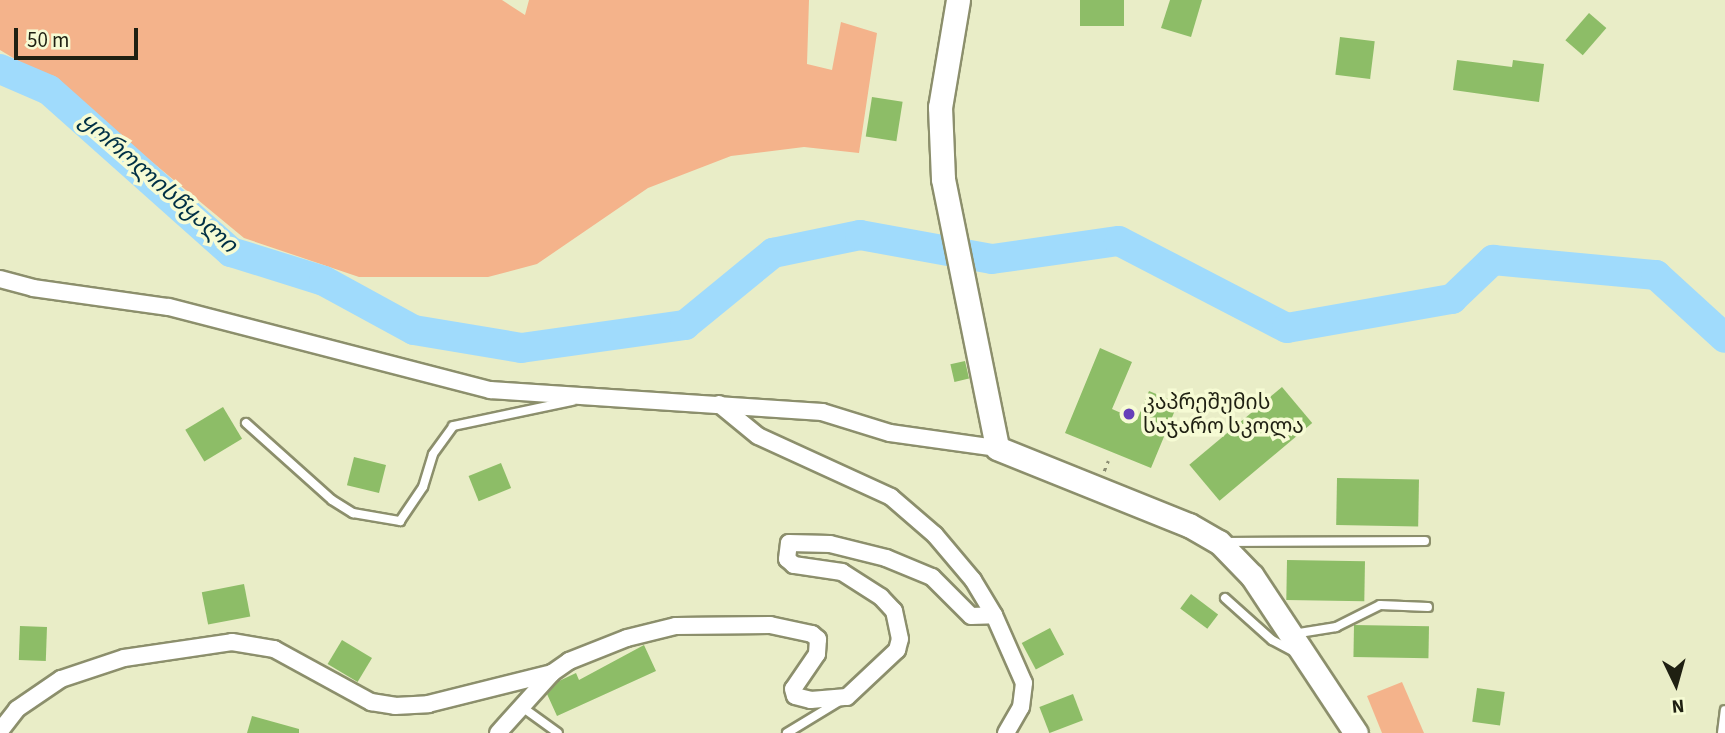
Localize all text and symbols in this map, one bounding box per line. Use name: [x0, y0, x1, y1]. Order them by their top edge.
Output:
scale bar: [18, 14, 142, 58]
text: 50 m: [27, 25, 69, 55]
water label: ყოროლისწყალი: [74, 107, 242, 259]
place label: კაპრეშუმის საჯარო სკოლა: [1143, 389, 1304, 439]
marker: კაპრეშუმის საჯარო სკოლა: [1121, 406, 1137, 422]
north arrow: [1641, 649, 1711, 719]
text: N: [1670, 691, 1685, 719]

